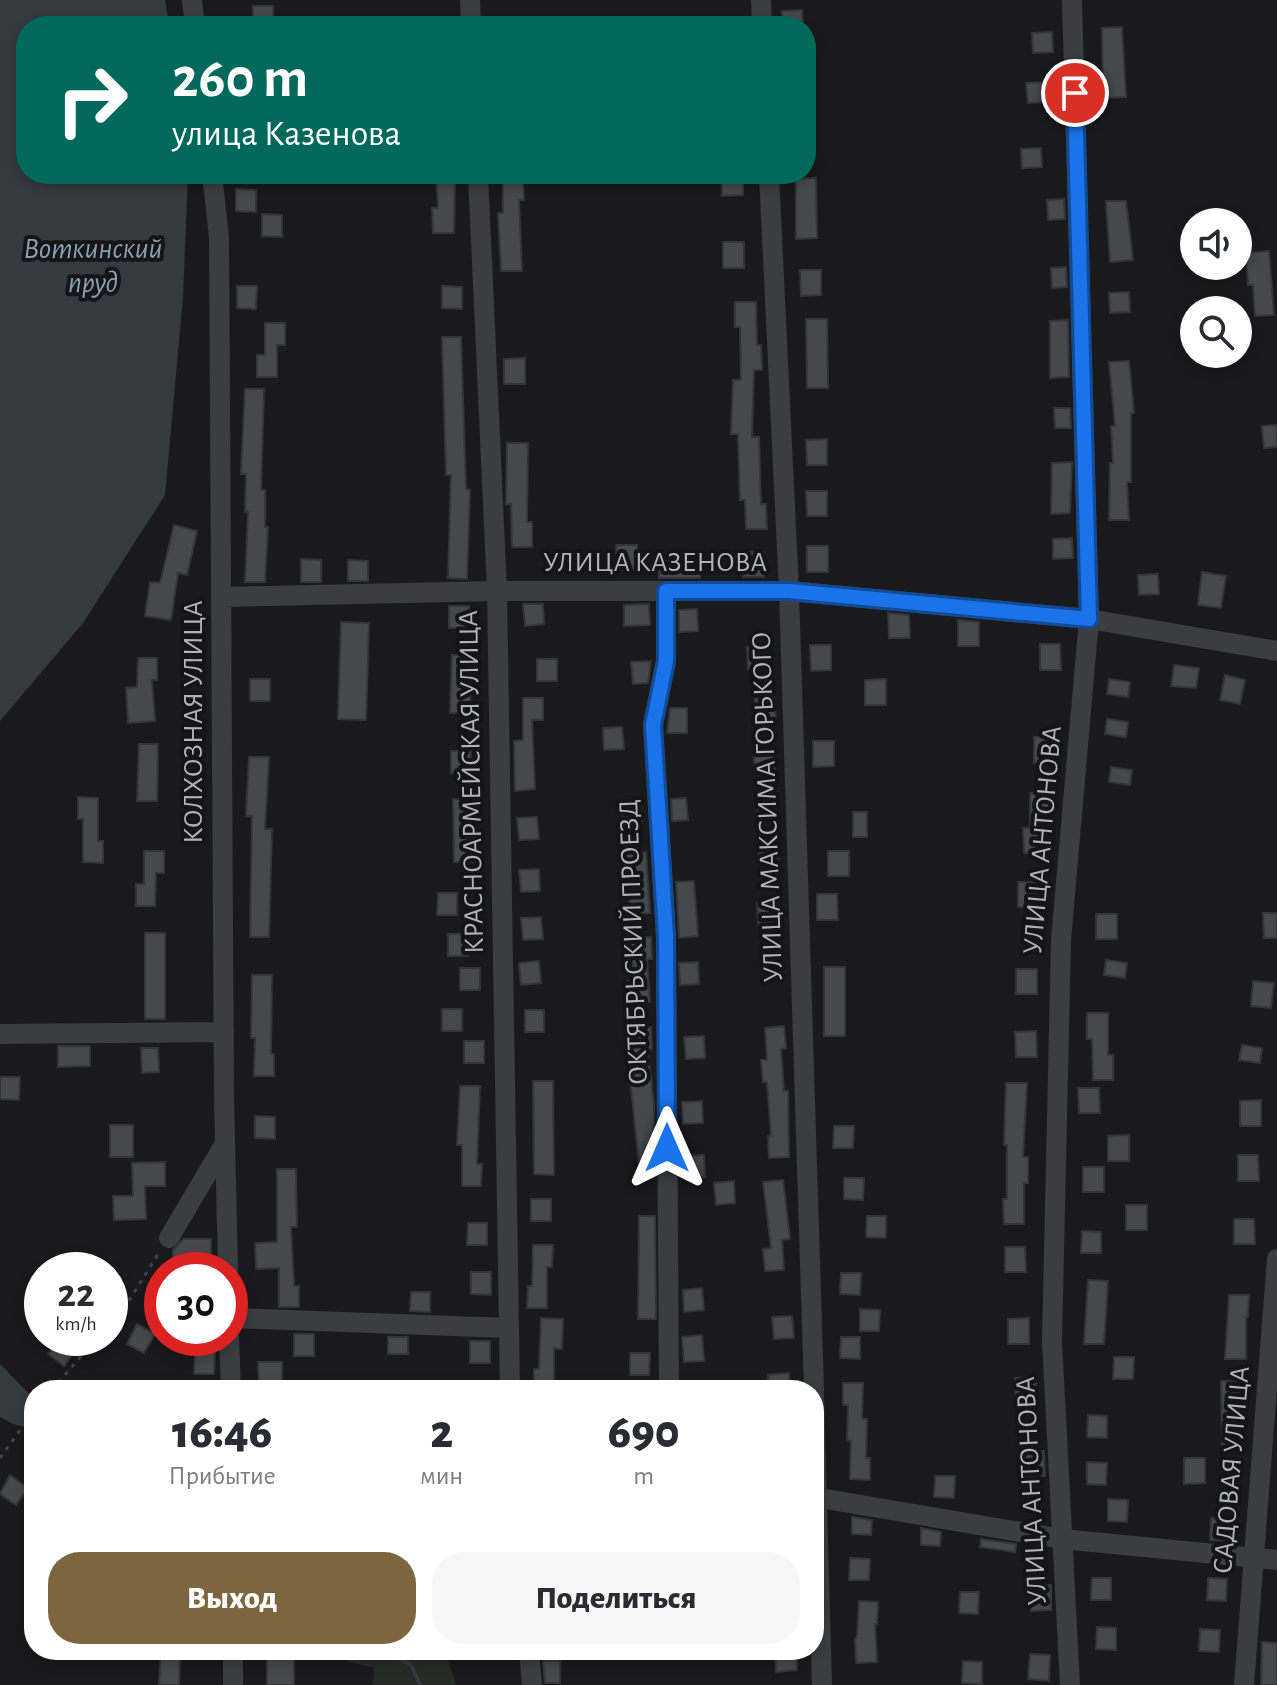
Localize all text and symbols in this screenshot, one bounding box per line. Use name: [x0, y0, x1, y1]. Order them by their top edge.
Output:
icon: right: [40, 48, 144, 152]
text: 260 m: [172, 51, 308, 107]
pin: [1041, 59, 1109, 127]
icon: arrive: [1053, 71, 1097, 115]
text: улица Казенова: [172, 116, 401, 152]
map controls: [1180, 208, 1252, 368]
button: sound: [1180, 208, 1252, 280]
water label: Воткинский пруд: [24, 234, 162, 298]
button: search: [1180, 296, 1252, 368]
street label: УЛИЦА КАЗЕНОВА: [543, 549, 767, 577]
street label: КОЛХОЗНАЯ УЛИЦА: [180, 600, 208, 844]
street label: КРАСНОАРМЕЙСКАЯ УЛИЦА: [454, 610, 489, 954]
street label: УЛИЦА МАКСИМА ГОРЬКОГО: [748, 631, 788, 983]
street label: УЛИЦА АНТОНОВА: [1019, 725, 1067, 955]
street label: ОКТЯБРЬСКИЙ ПРОЕЗД: [614, 799, 653, 1085]
position arrow: [625, 1106, 709, 1190]
speed limit sign: 30: [144, 1252, 248, 1356]
text: 22: [57, 1274, 95, 1314]
text: km/h: [55, 1314, 97, 1334]
street label: САДОВАЯ УЛИЦА: [1209, 1365, 1255, 1575]
street label: УЛИЦА АНТОНОВА: [1012, 1376, 1052, 1606]
text: 16:46: [172, 1409, 272, 1457]
text: 2: [430, 1409, 453, 1457]
text: 690: [608, 1409, 680, 1457]
text: Прибытие: [168, 1463, 276, 1489]
text: мин: [420, 1463, 463, 1489]
text: m: [633, 1463, 654, 1489]
button: Выход: [48, 1552, 416, 1644]
button: Поделиться: [432, 1552, 800, 1644]

